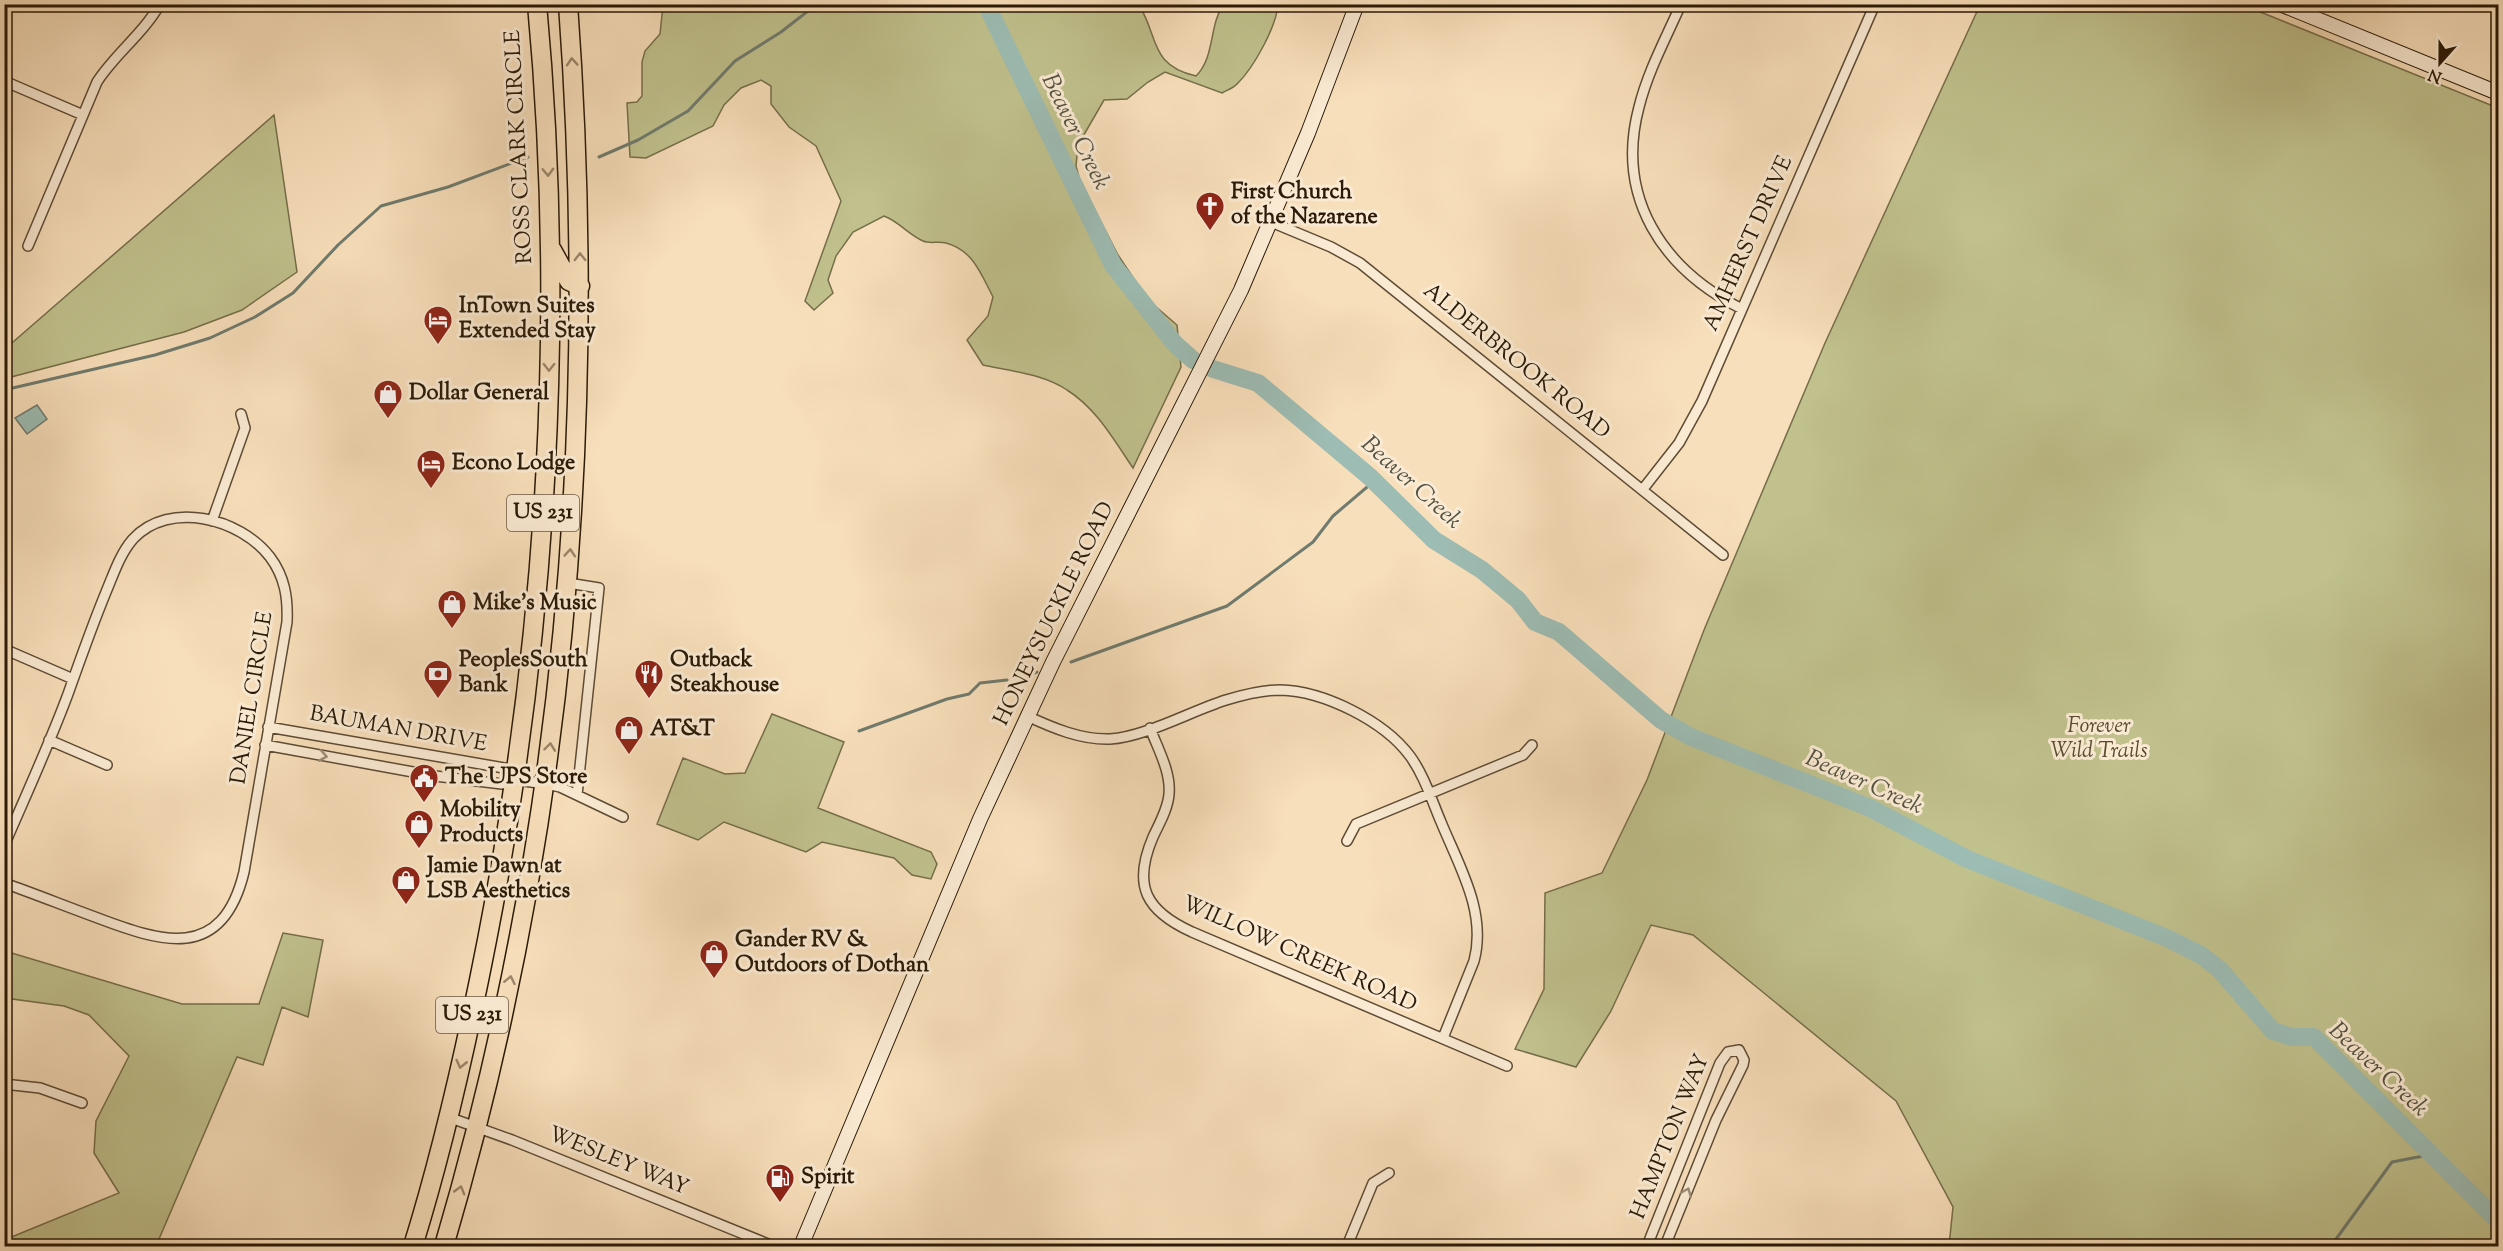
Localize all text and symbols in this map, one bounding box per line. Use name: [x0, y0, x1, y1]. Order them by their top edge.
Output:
street label: ROSS CLARK CIRCLE: [498, 29, 542, 265]
north arrow: [2410, 33, 2470, 93]
one-way arrow: [566, 58, 579, 67]
text: N: [2425, 62, 2446, 88]
water label: Beaver Creek: [1032, 68, 1118, 196]
street label: AMHERST DRIVE: [1696, 151, 1802, 337]
one-way arrow: [541, 168, 554, 177]
place label: First Church of the Nazarene: [1231, 177, 1378, 234]
church icon: First Church of the Nazarene: [1194, 190, 1226, 232]
one-way arrow: [574, 252, 586, 261]
street label: ALDERBROOK ROAD: [1415, 276, 1617, 448]
place label: InTown Suites Extended Stay: [459, 291, 596, 348]
hotel icon: InTown Suites Extended Stay: [422, 304, 454, 346]
one-way arrow: [543, 362, 555, 371]
shop icon: Dollar General: [372, 378, 404, 420]
place label: Dollar General: [409, 378, 550, 410]
water label: Beaver Creek: [1353, 428, 1469, 538]
hotel icon: Econo Lodge: [415, 448, 447, 490]
place label: Econo Lodge: [452, 448, 575, 480]
road number: US 231: [507, 495, 579, 531]
street label: HONEYSUCKLE ROAD: [987, 497, 1123, 731]
one-way arrow: [564, 548, 577, 557]
shop icon: Mike's Music: [436, 588, 468, 630]
place label: Mike's Music: [473, 588, 597, 620]
street label: DANIEL CIRCLE: [224, 609, 282, 787]
place label: PeoplesSouth Bank: [459, 645, 588, 702]
place label: Outback Steakhouse: [670, 645, 779, 702]
bank icon: PeoplesSouth Bank: [422, 658, 454, 700]
restaurant icon: Outback Steakhouse: [633, 658, 665, 700]
street label: BAUMAN DRIVE: [307, 699, 489, 761]
park label: Forever Wild Trails: [2051, 711, 2148, 768]
shop icon: AT&T: [613, 714, 645, 756]
place label: AT&T: [650, 714, 715, 746]
one-way arrow: [543, 742, 556, 751]
water label: Beaver Creek: [1800, 742, 1928, 824]
one-way arrow: [318, 749, 328, 761]
public building icon: The UPS Store: [408, 762, 440, 804]
place label: The UPS Store: [445, 762, 587, 794]
place label: Mobility Products: [440, 795, 524, 852]
shop icon: Mobility Products: [403, 808, 435, 850]
place label: Jamie Dawn at LSB Aesthetics: [425, 851, 571, 908]
shop icon: Jamie Dawn at LSB Aesthetics: [390, 864, 422, 906]
street label: WILLOW CREEK ROAD: [1176, 889, 1422, 1021]
place label: Gander RV & Outdoors of Dothan: [735, 925, 929, 982]
shop icon: Gander RV & Outdoors of Dothan: [698, 938, 730, 980]
one-way arrow: [503, 975, 516, 985]
road number: US 231: [436, 997, 508, 1033]
water label: Beaver Creek: [2321, 1015, 2436, 1125]
street label: HAMPTON WAY: [1623, 1049, 1719, 1224]
one-way arrow: [455, 1059, 468, 1069]
street label: WESLEY WAY: [543, 1119, 694, 1205]
fuel station icon: Spirit: [764, 1162, 796, 1204]
place label: Spirit: [801, 1162, 855, 1194]
one-way arrow: [453, 1185, 465, 1196]
one-way arrow: [1680, 1188, 1692, 1199]

